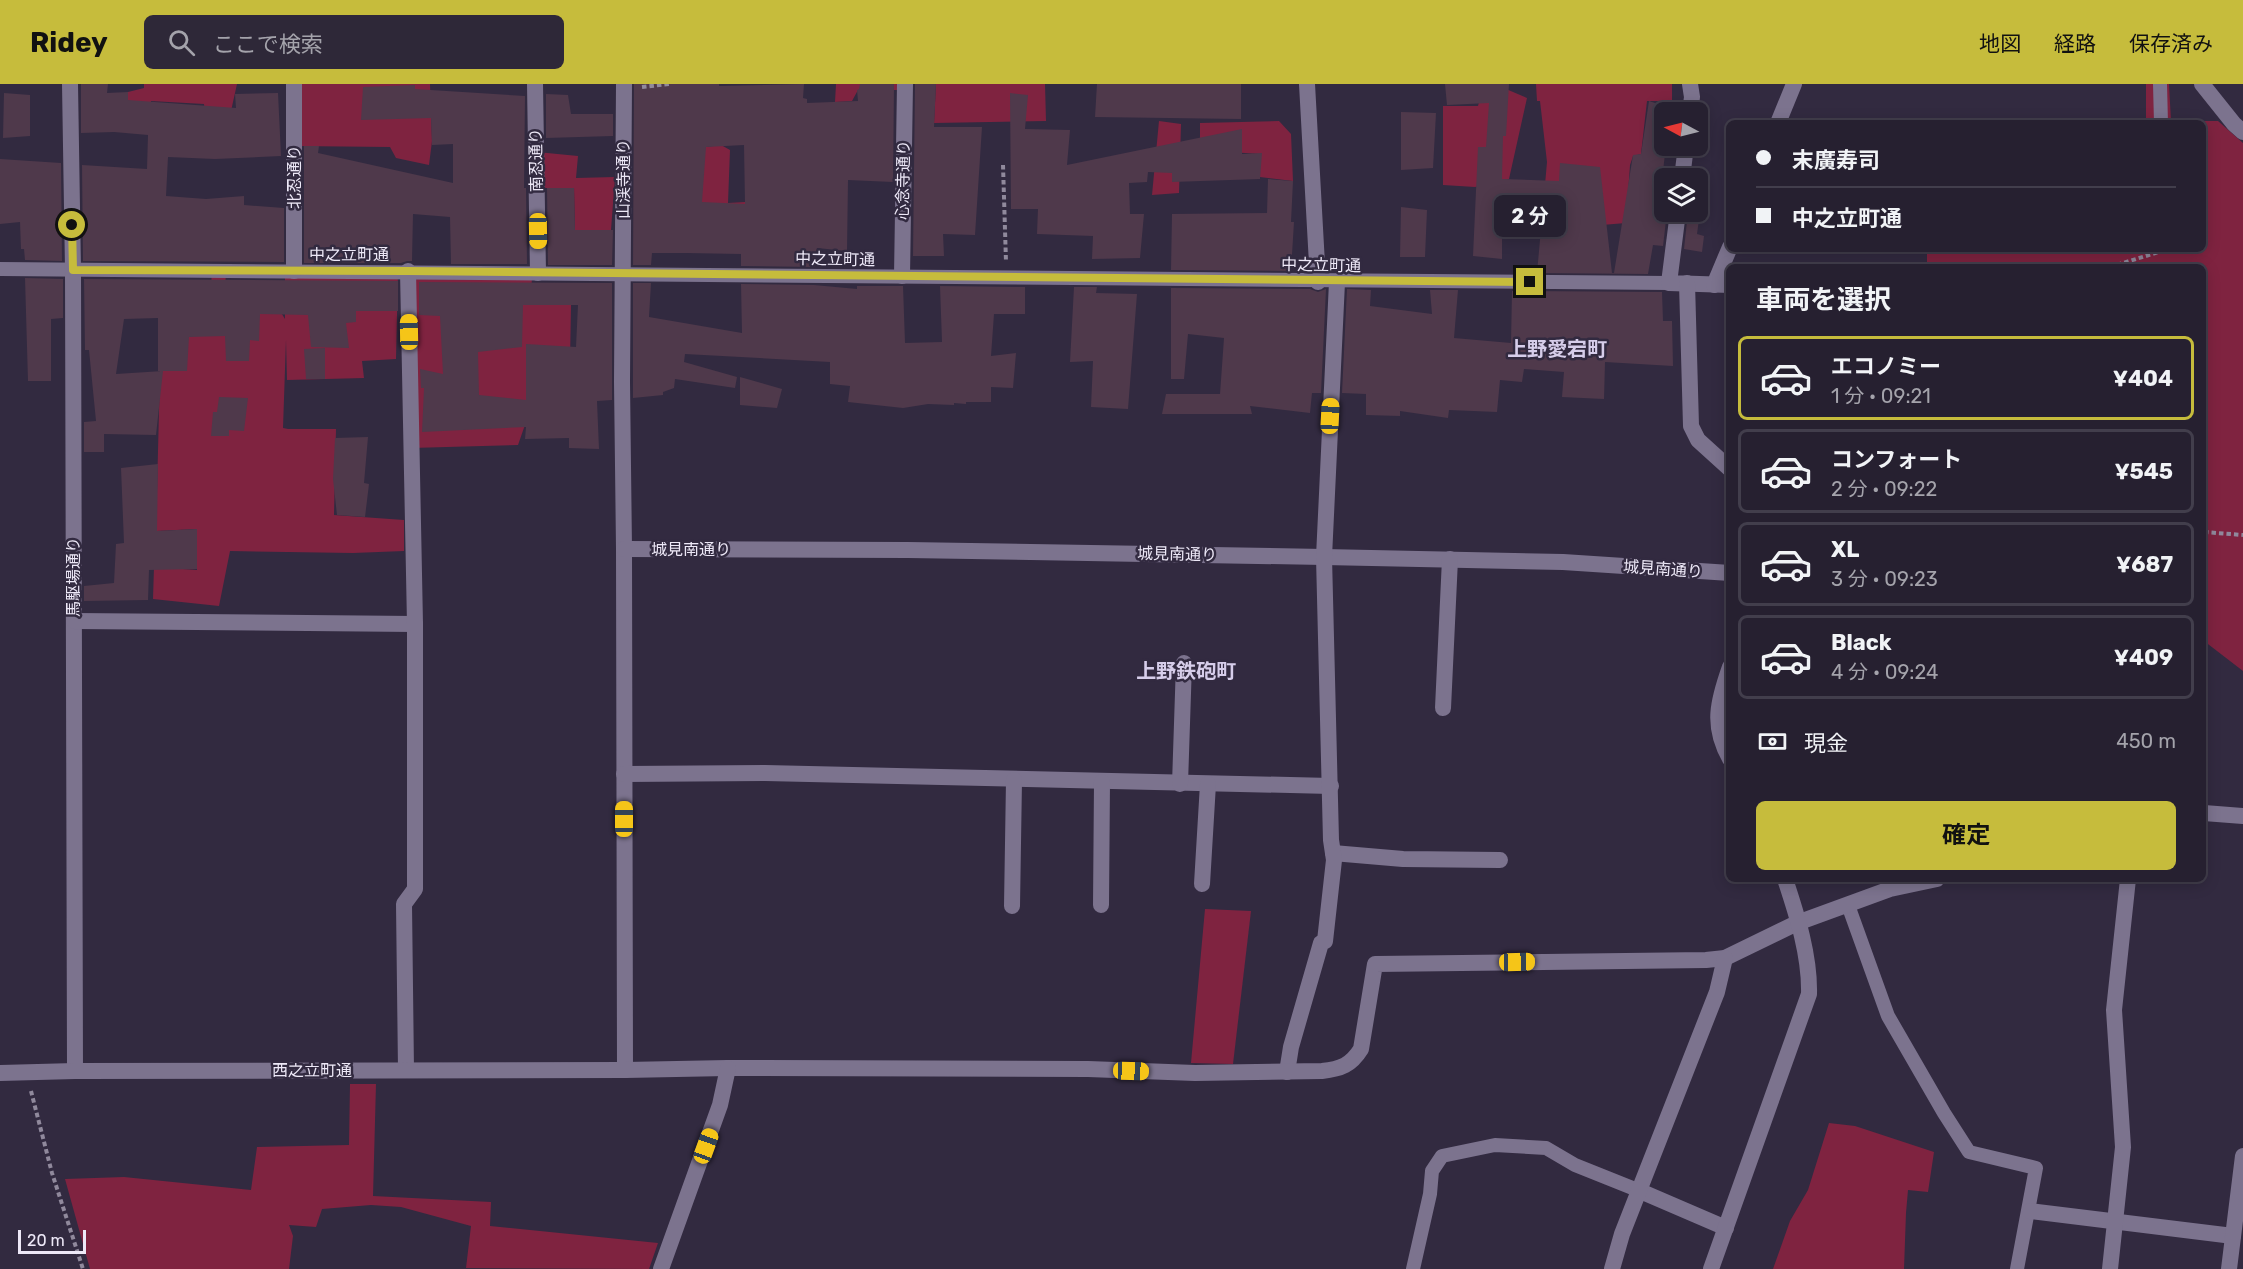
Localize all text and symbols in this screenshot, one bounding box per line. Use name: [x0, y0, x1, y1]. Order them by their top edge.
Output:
search box: [144, 15, 564, 69]
text: Ridey: [30, 26, 108, 59]
icon: search: [165, 26, 198, 59]
text: ここで検索: [213, 31, 323, 58]
text: 地図: [1979, 31, 2021, 56]
text: 経路: [2054, 31, 2096, 56]
text: 保存済み: [2129, 31, 2213, 56]
north arrow: [1654, 102, 1708, 156]
map controls: [1654, 102, 1708, 222]
street label: 南忍通り: [526, 128, 546, 192]
street label: 山渓寺通り: [614, 139, 633, 219]
street label: 心念寺通り: [893, 140, 913, 220]
street label: 北忍通り: [285, 145, 304, 209]
text: 末廣寿司: [1792, 147, 1880, 174]
button: layers: [1654, 168, 1708, 222]
callout: 2 分: [1494, 195, 1566, 237]
text: 2 分: [1511, 204, 1549, 228]
text: 中之立町通: [1792, 205, 1902, 232]
route start: [58, 211, 85, 238]
car: [529, 213, 547, 249]
street label: 中之立町通: [309, 245, 389, 264]
street label: 中之立町通: [795, 249, 875, 269]
street label: 中之立町通: [1281, 255, 1361, 275]
route end: [1516, 268, 1543, 295]
text: 車両を選択: [1756, 284, 1891, 316]
car: [400, 314, 418, 350]
district label: 上野愛宕町: [1507, 337, 1607, 361]
icon: car: [1759, 351, 1813, 405]
text: エコノミー: [1831, 353, 1941, 380]
text: ¥404: [2113, 365, 2173, 392]
text: 1 分 · 09:21: [1831, 384, 1931, 408]
car: [1320, 398, 1340, 434]
icon: car: [1759, 444, 1813, 498]
text: コンフォート: [1831, 446, 1962, 473]
text: ¥545: [2114, 458, 2173, 485]
text: 2 分 · 09:22: [1831, 477, 1937, 501]
text: XL: [1831, 536, 1859, 563]
street label: 馬駆場通り: [64, 537, 83, 617]
icon: car: [1759, 537, 1813, 591]
street label: 城見南通り: [651, 540, 731, 559]
street label: 城見南通り: [1137, 544, 1217, 564]
text: ¥687: [2116, 551, 2173, 578]
street label: 城見南通り: [1622, 557, 1704, 581]
text: 3 分 · 09:23: [1831, 567, 1938, 591]
text: Black: [1831, 629, 1892, 656]
icon: car: [1759, 630, 1813, 684]
text: ¥409: [2114, 644, 2173, 671]
district label: 上野鉄砲町: [1136, 659, 1236, 683]
text: 4 分 · 09:24: [1831, 660, 1938, 684]
icon: cash: [1756, 725, 1789, 758]
text: 450 m: [2116, 729, 2176, 753]
text: 現金: [1804, 730, 1848, 757]
car: [615, 801, 633, 837]
button: 確定: [1756, 801, 2176, 870]
car: [1499, 953, 1535, 971]
street label: 西之立町通: [272, 1061, 352, 1080]
car: [1113, 1061, 1149, 1081]
car: [691, 1126, 721, 1166]
scale bar: [18, 1227, 86, 1254]
text: 20 m: [27, 1231, 65, 1250]

